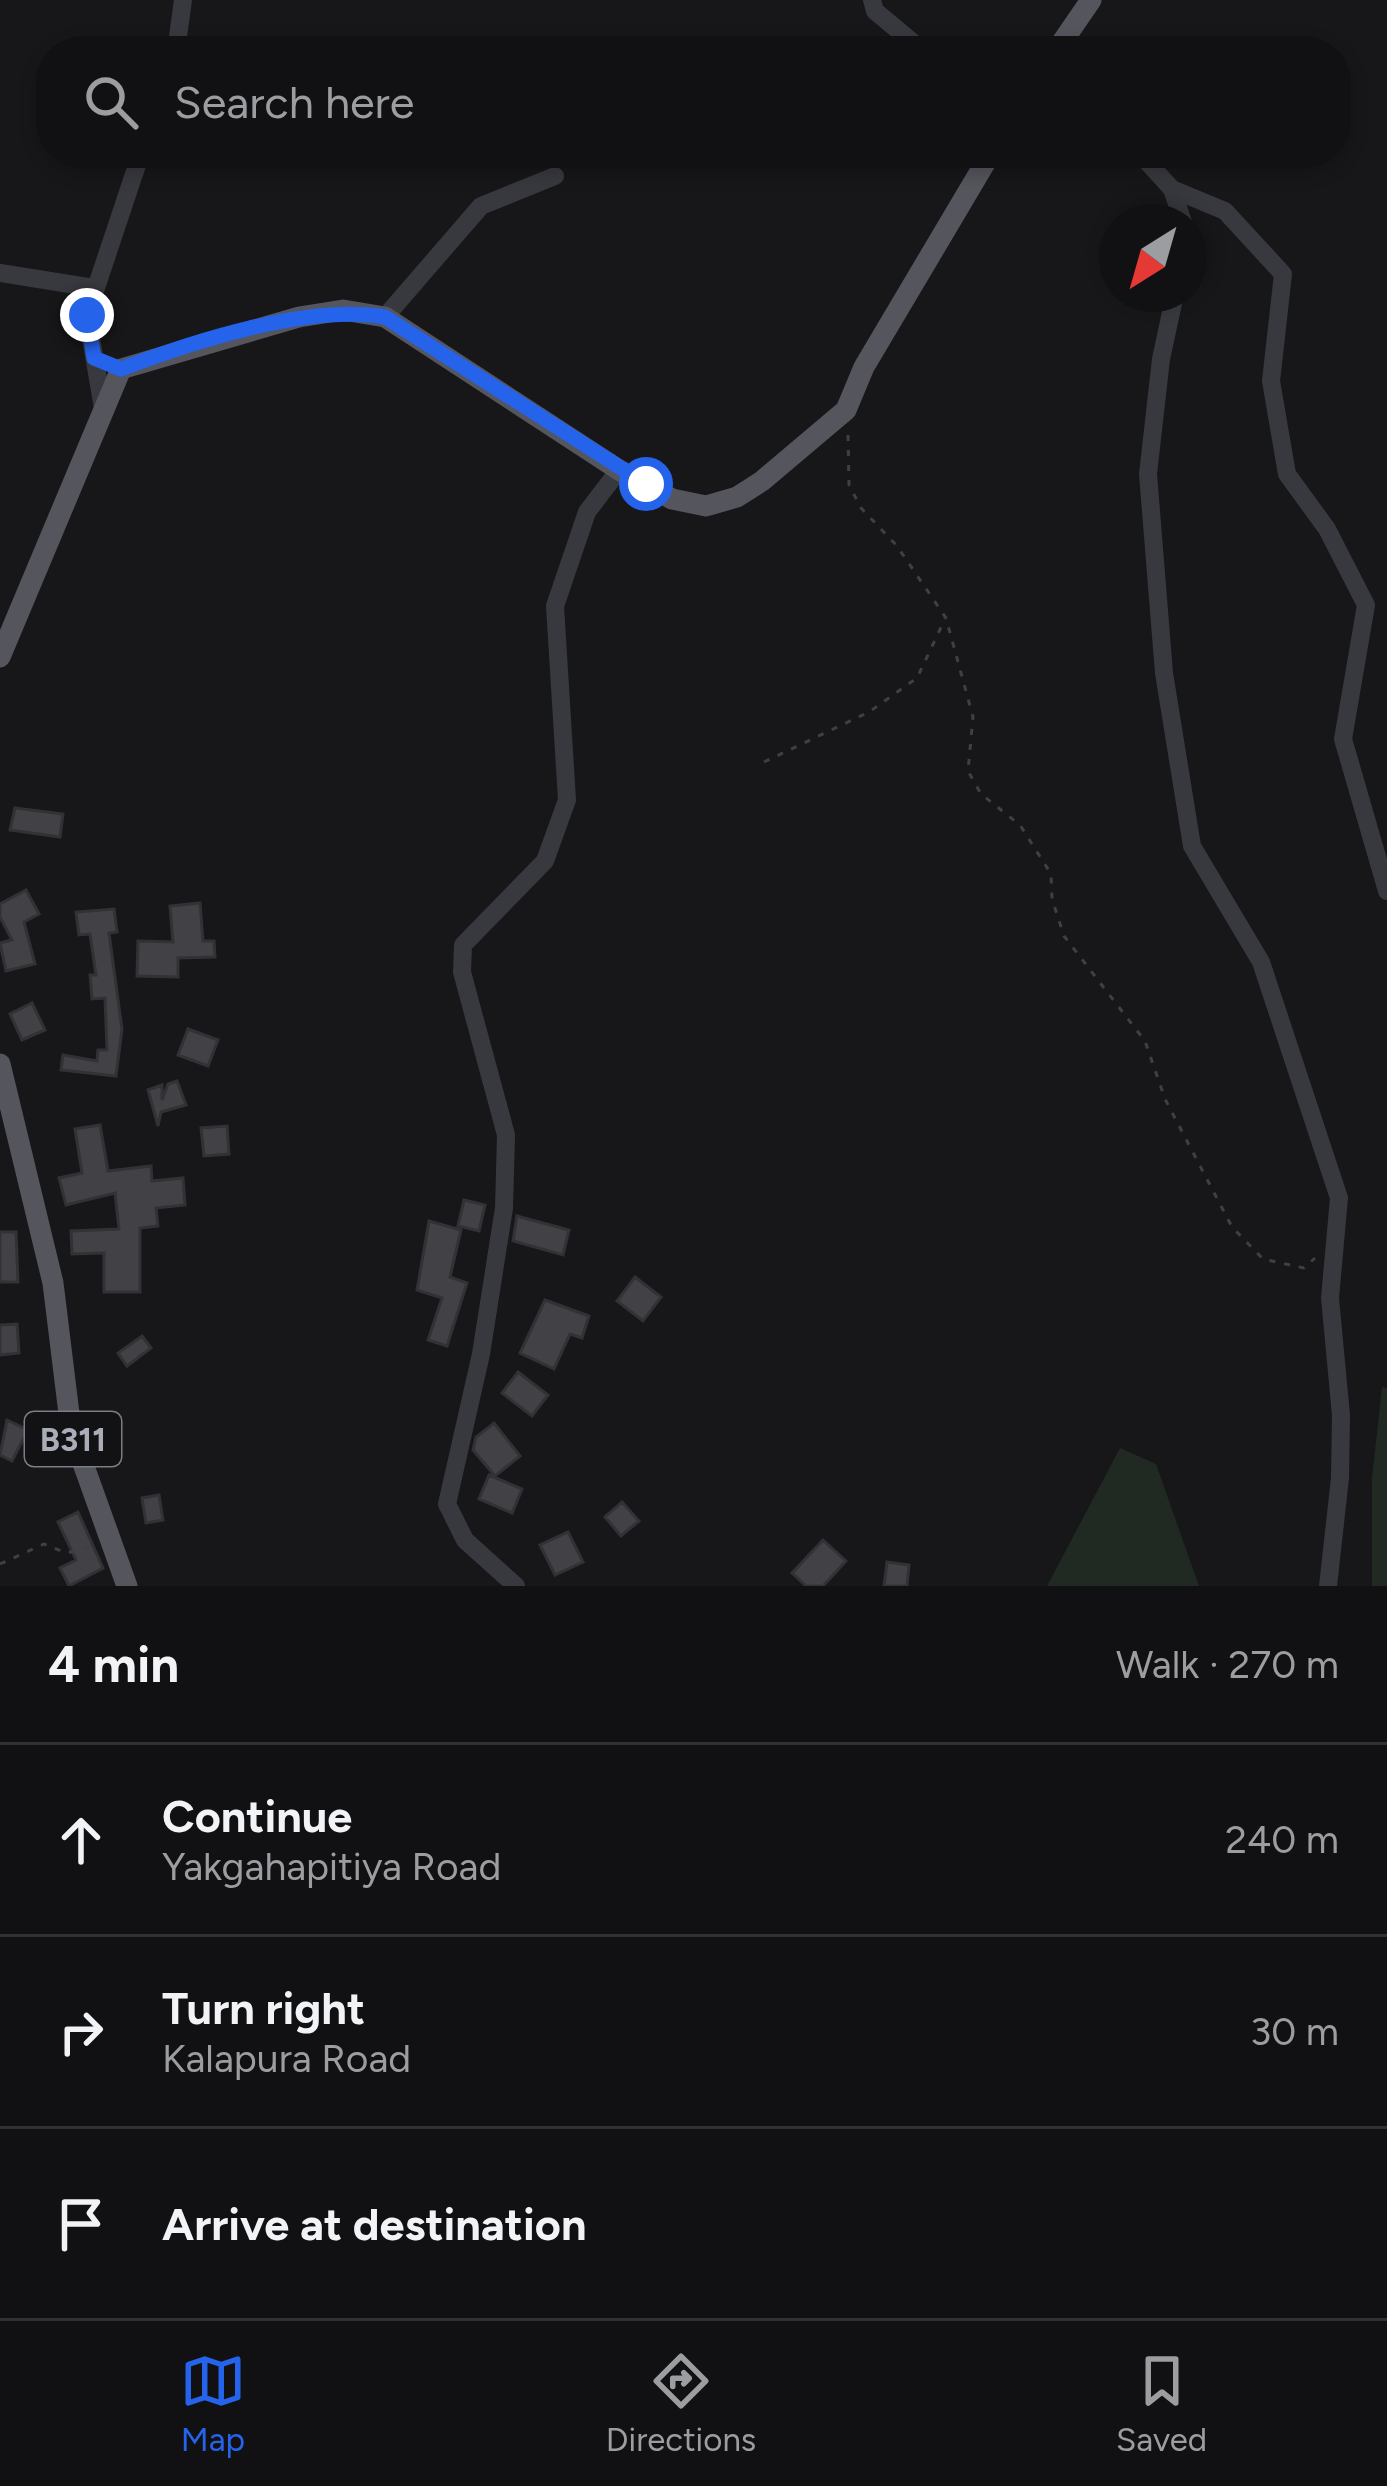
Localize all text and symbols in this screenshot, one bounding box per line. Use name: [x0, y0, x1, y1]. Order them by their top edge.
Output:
search box: [36, 36, 1351, 168]
icon: search: [78, 69, 144, 135]
text: Search here: [174, 75, 414, 129]
north arrow: [1099, 204, 1207, 312]
route end: [60, 288, 114, 342]
route start: [619, 457, 673, 511]
road number: B311: [25, 1412, 121, 1466]
text: 4 min: [48, 1634, 179, 1695]
text: Walk · 270 m: [1116, 1641, 1339, 1688]
text: Continue: [162, 1789, 352, 1843]
icon: ahead: [48, 1807, 114, 1873]
text: 240 m: [1225, 1816, 1339, 1863]
text: Yakgahapitiya Road: [162, 1843, 501, 1890]
text: Turn right: [162, 1981, 365, 2035]
icon: right: [48, 1999, 114, 2065]
text: 30 m: [1250, 2008, 1339, 2055]
text: Kalapura Road: [162, 2035, 411, 2082]
icon: arrive: [48, 2191, 114, 2257]
text: Arrive at destination: [162, 2197, 586, 2251]
tab: Map: [180, 2348, 246, 2459]
tab: Directions: [606, 2348, 756, 2459]
tab: Saved: [1116, 2348, 1207, 2459]

